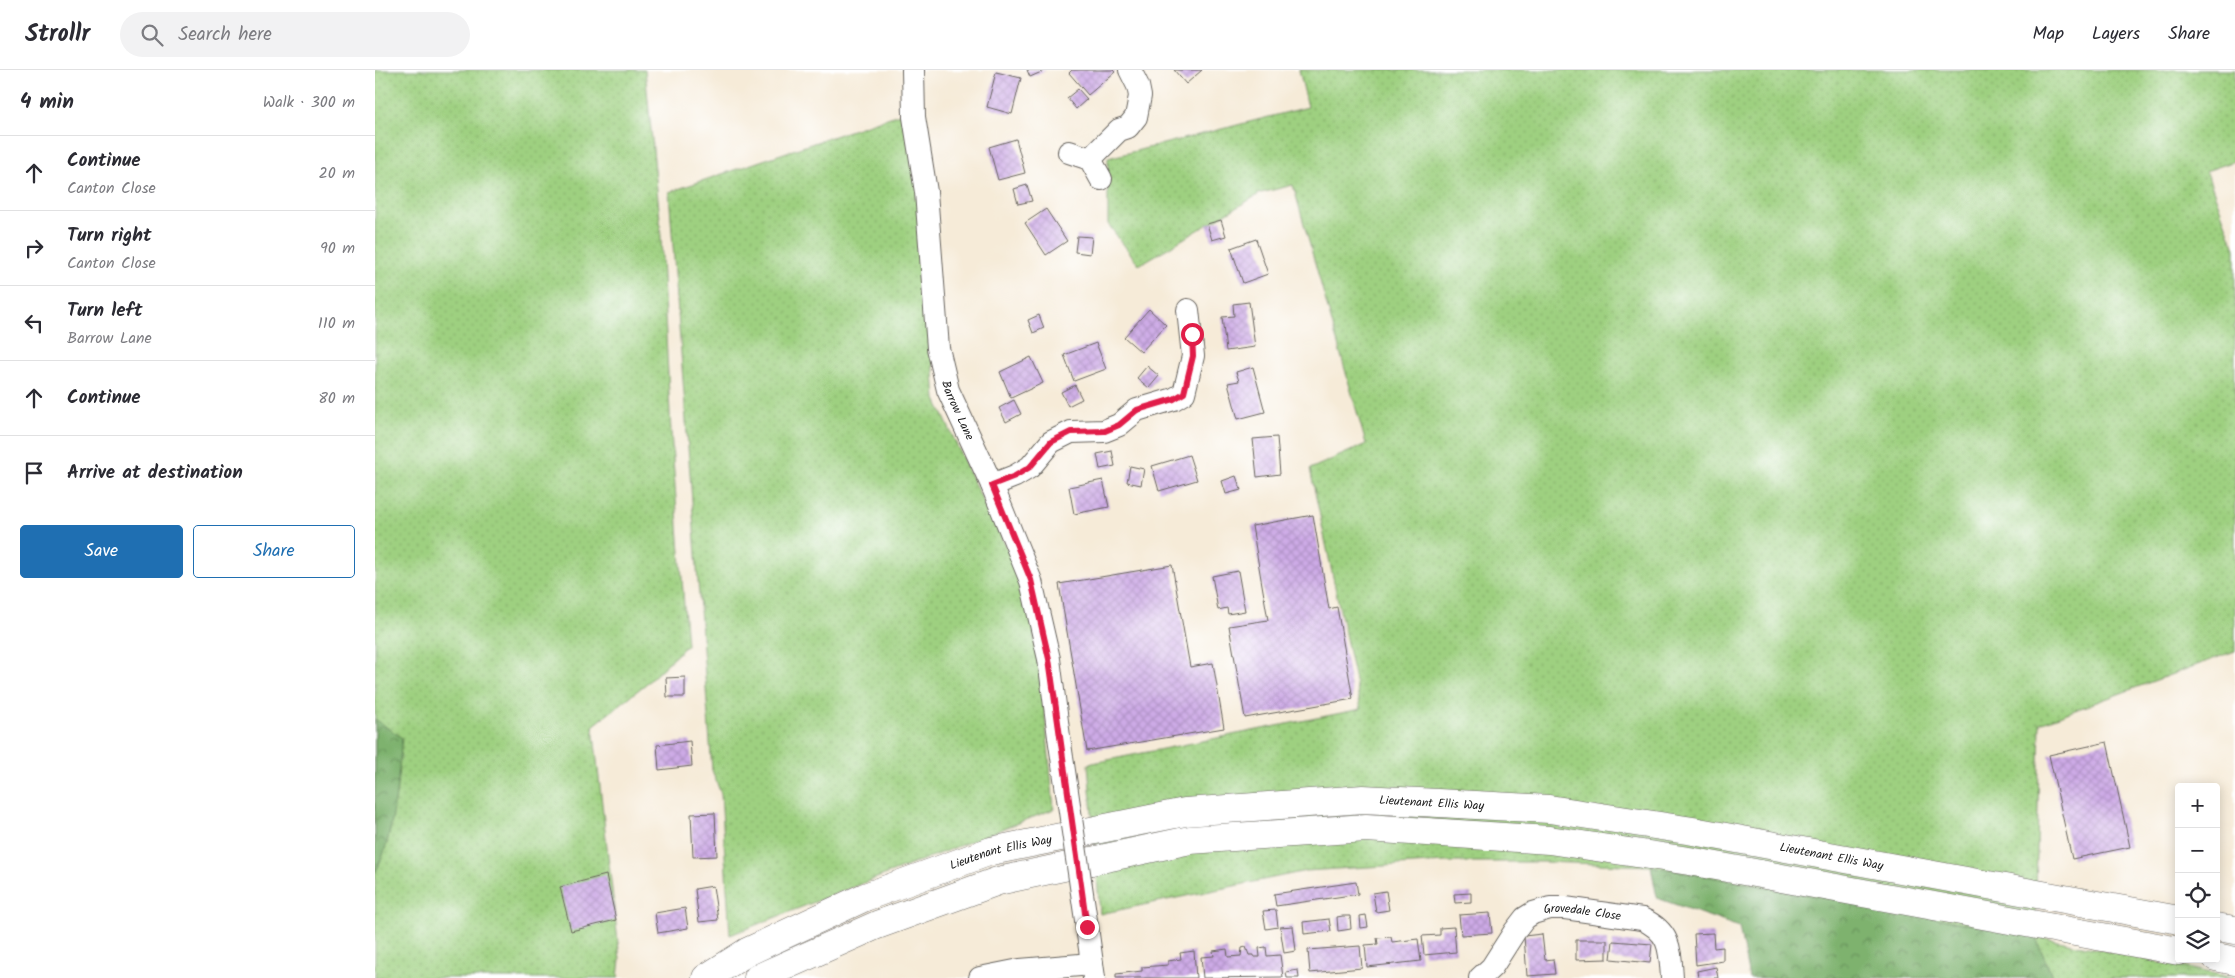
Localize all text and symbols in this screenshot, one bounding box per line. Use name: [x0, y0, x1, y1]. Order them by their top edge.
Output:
search box: [120, 12, 470, 57]
text: Strollr: [25, 15, 90, 54]
text: Search here: [178, 20, 272, 50]
text: Map: [2033, 20, 2064, 49]
text: Layers: [2092, 20, 2140, 49]
text: Share: [2168, 20, 2210, 49]
icon: search: [138, 21, 166, 49]
text: 4 min: [20, 86, 74, 119]
text: Walk · 300 m: [263, 90, 355, 115]
text: Continue: [67, 146, 140, 176]
icon: ahead: [20, 159, 48, 187]
text: 20 m: [319, 161, 355, 186]
text: Canton Close: [67, 176, 156, 201]
text: Turn right: [67, 221, 152, 251]
icon: right: [20, 234, 48, 262]
text: 90 m: [320, 236, 355, 261]
text: Canton Close: [67, 251, 156, 276]
text: Turn left: [67, 296, 142, 326]
icon: left: [20, 309, 48, 337]
text: 110 m: [318, 311, 355, 336]
route start: [1181, 323, 1204, 346]
text: Barrow Lane: [67, 326, 152, 351]
street label: Barrow Lane: [936, 379, 979, 444]
text: Continue: [67, 383, 140, 413]
icon: ahead: [20, 384, 48, 412]
text: 80 m: [318, 386, 355, 411]
text: Arrive at destination: [67, 458, 243, 488]
icon: arrive: [20, 459, 48, 487]
button: Save: [20, 525, 183, 578]
button: Share: [193, 525, 355, 578]
map controls: [2175, 783, 2220, 963]
button: +: [2175, 783, 2220, 828]
street label: Lieutenant Ellis Way: [1379, 791, 1485, 816]
button: −: [2175, 828, 2220, 873]
street label: Lieutenant Ellis Way: [947, 830, 1054, 875]
street label: Lieutenant Ellis Way: [1778, 838, 1885, 876]
button: locate: [2175, 873, 2220, 918]
street label: Grovedale Close: [1541, 899, 1623, 926]
route end: [1076, 916, 1099, 939]
button: layers: [2175, 918, 2220, 963]

